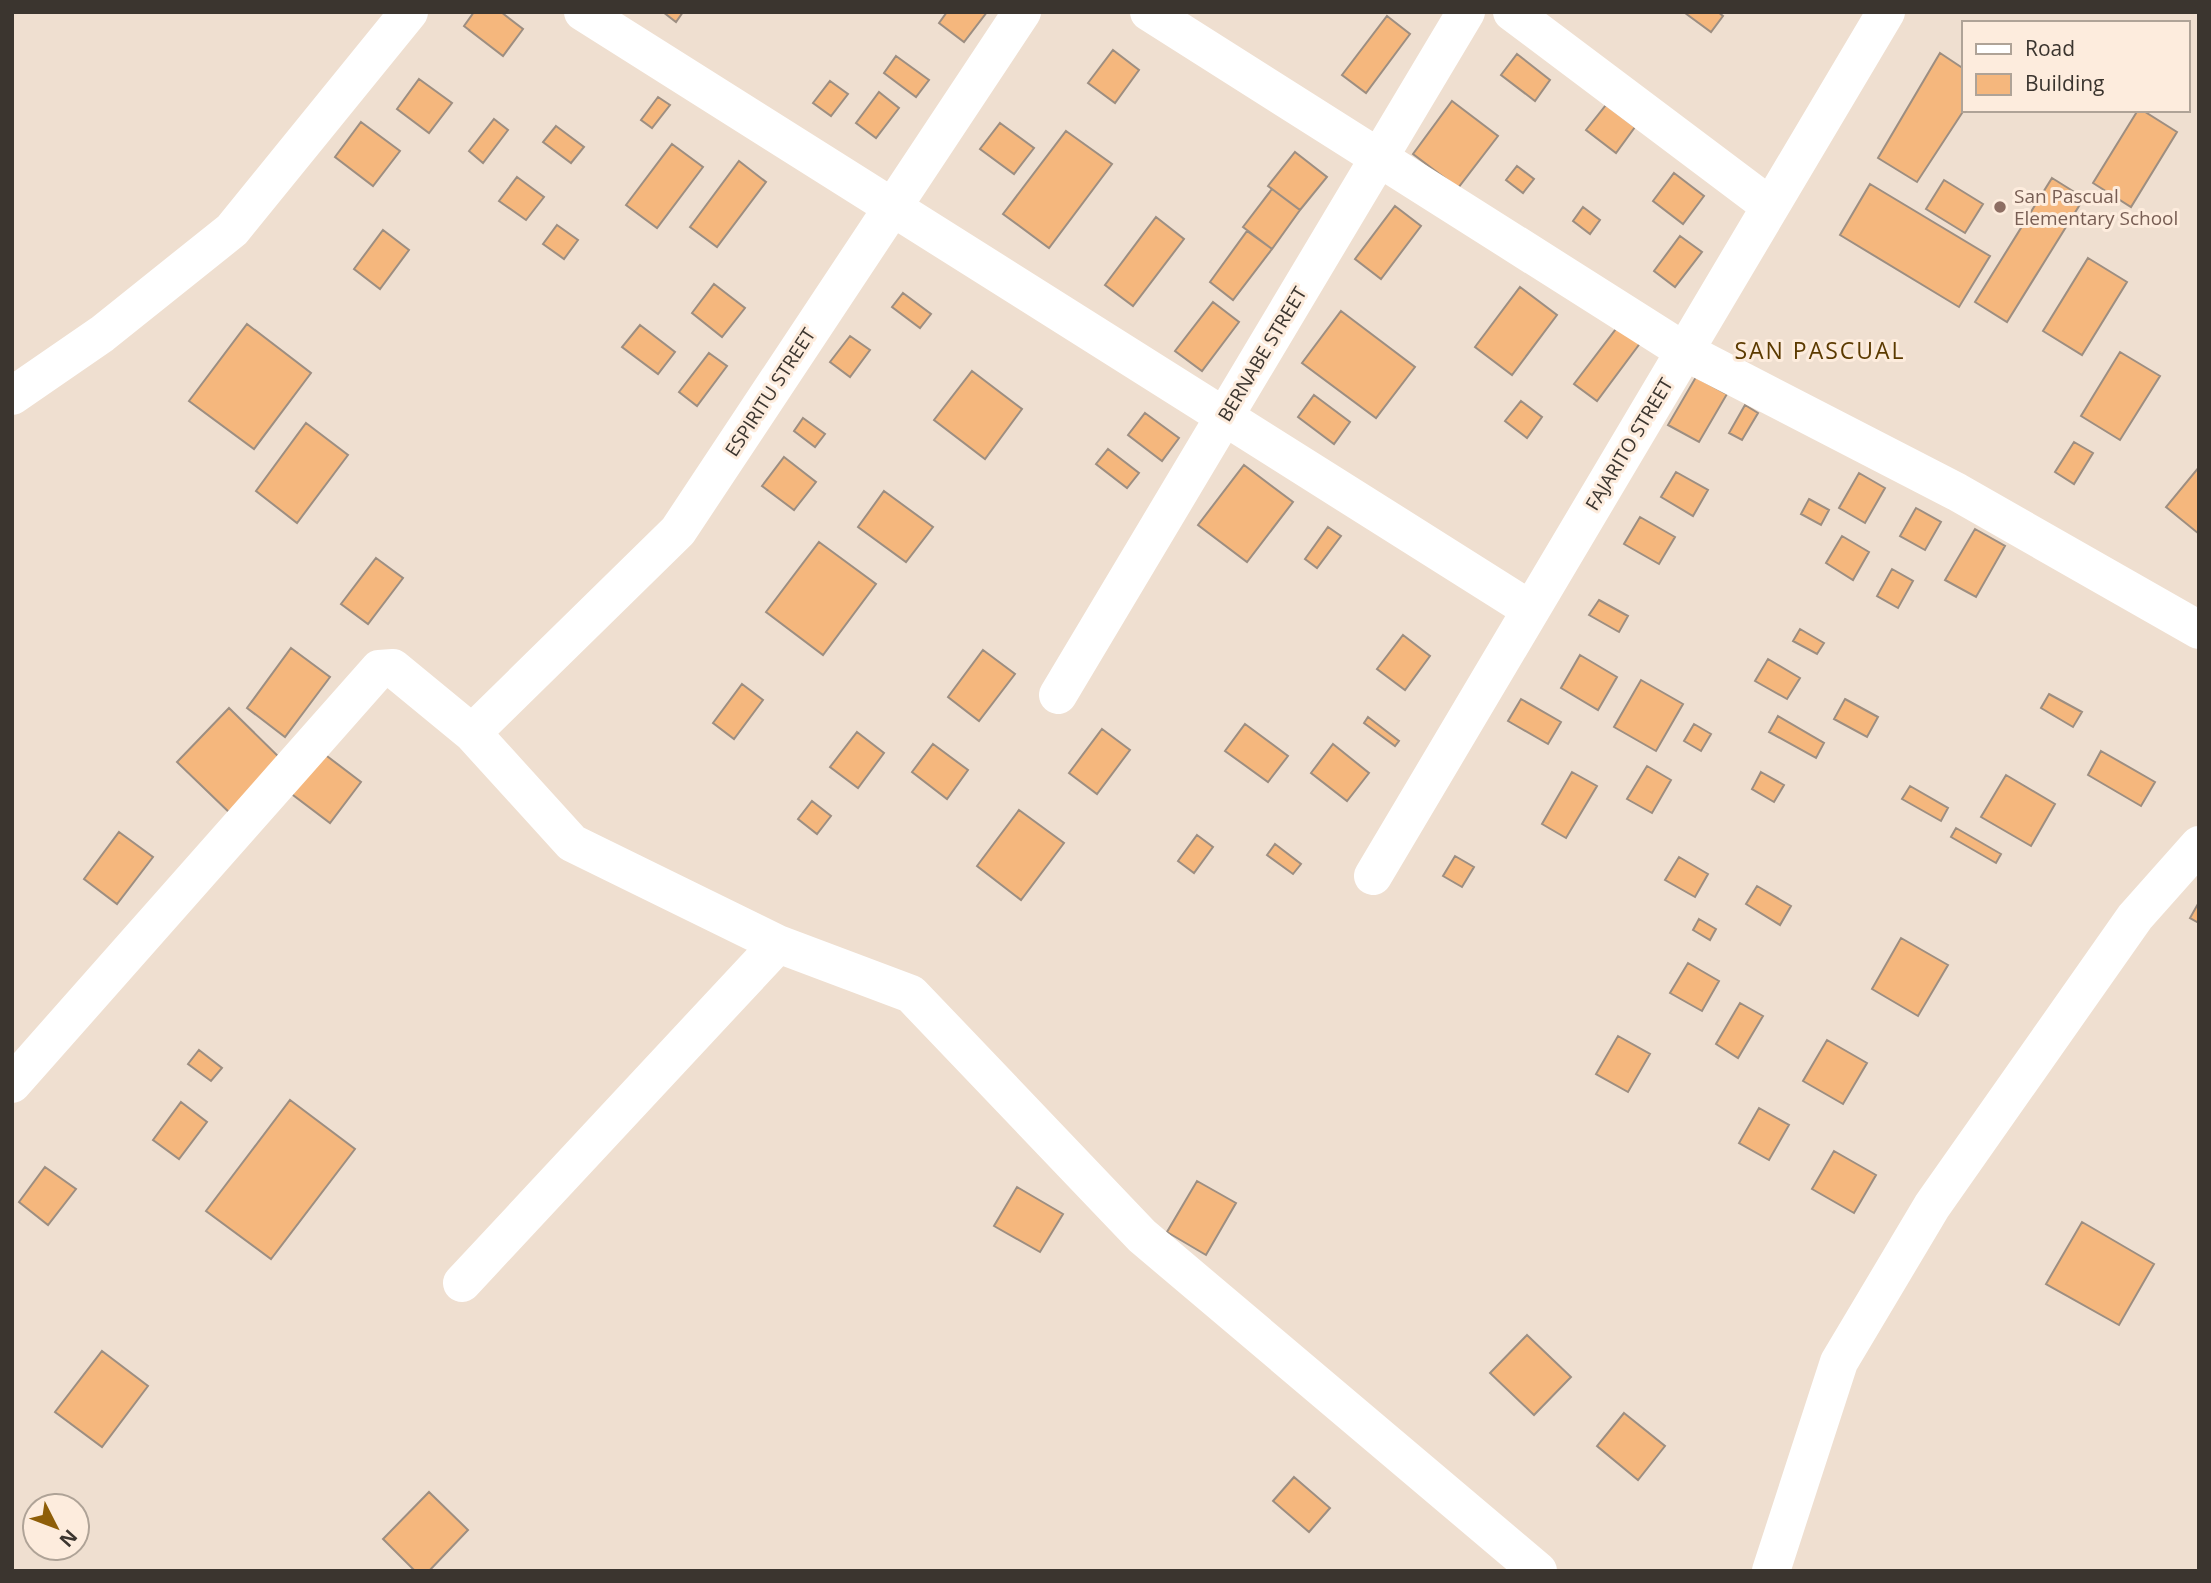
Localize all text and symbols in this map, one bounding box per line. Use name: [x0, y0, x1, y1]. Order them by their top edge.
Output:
legend: [1962, 21, 2190, 112]
text: Road: [2025, 34, 2075, 62]
text: Building: [2025, 69, 2104, 97]
place label: San Pascual Elementary School: [2014, 183, 2178, 231]
marker: San Pascual Elementary School: [1992, 199, 2008, 215]
street label: BERNABE STREET: [1211, 281, 1313, 426]
street label: ESPIRITU STREET: [719, 322, 822, 461]
district label: SAN PASCUAL: [1734, 334, 1906, 366]
street label: FAJARITO STREET: [1579, 372, 1679, 515]
north arrow: [21, 1492, 91, 1562]
text: N: [54, 1524, 83, 1553]

